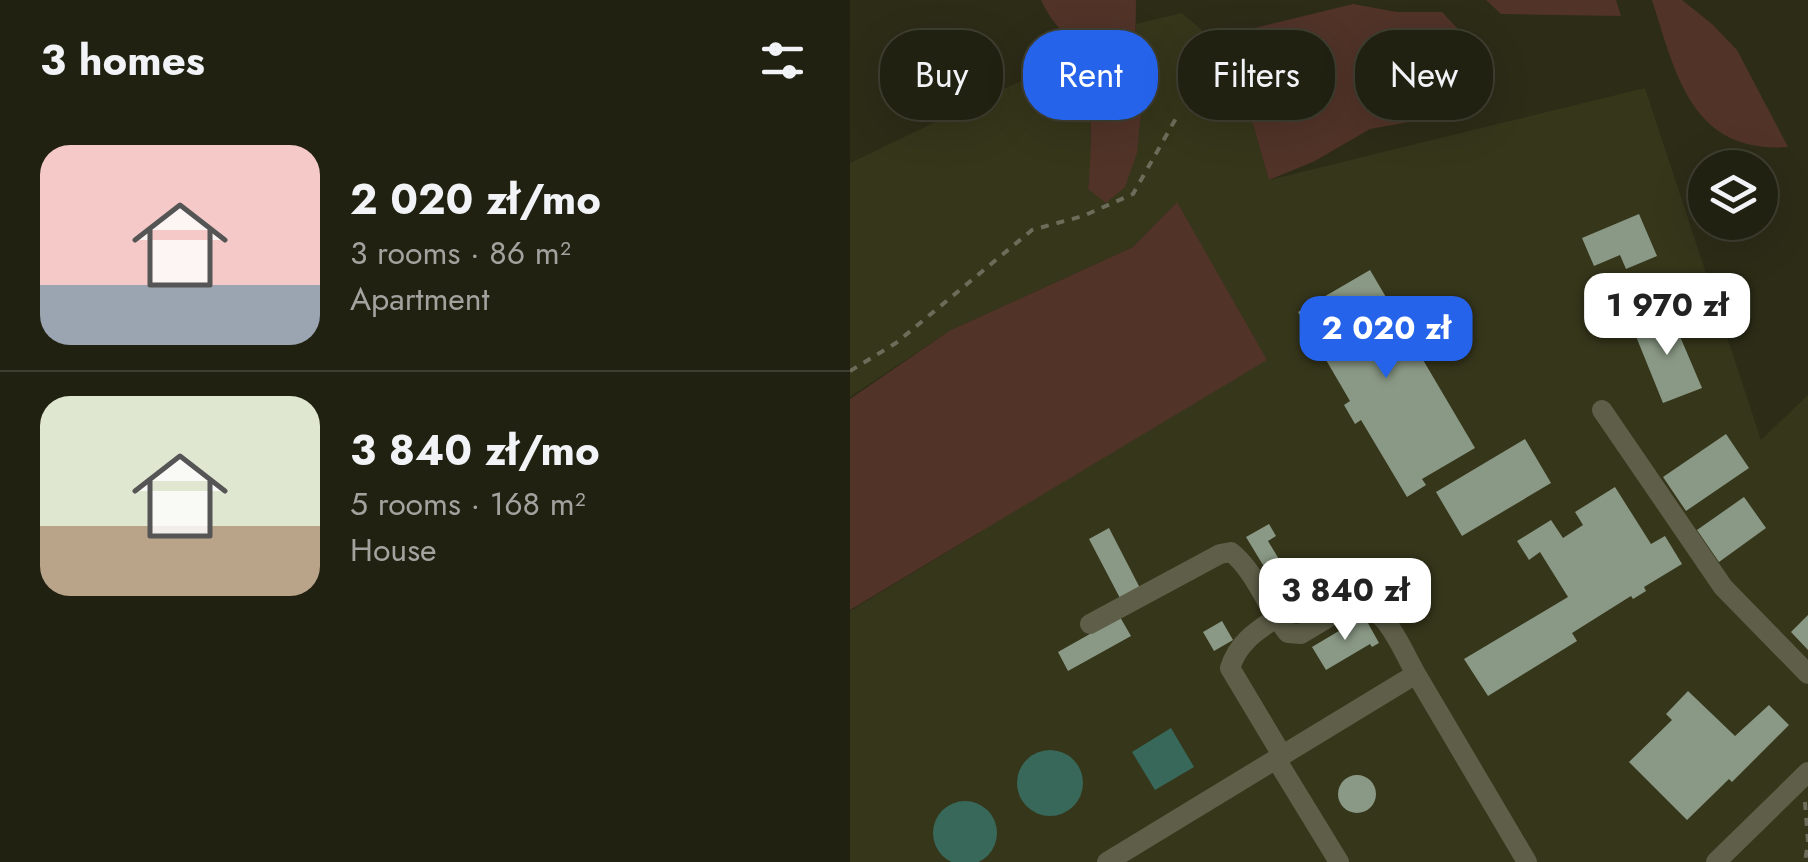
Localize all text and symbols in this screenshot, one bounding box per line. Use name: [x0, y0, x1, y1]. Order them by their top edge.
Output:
text: 3 homes: [40, 30, 205, 91]
chip: Buy: [880, 30, 1003, 120]
chip: Rent: [1023, 30, 1158, 120]
chip: Filters: [1178, 30, 1335, 120]
chip: New: [1355, 30, 1493, 120]
icon: filters: [755, 33, 810, 88]
map controls: [1688, 150, 1778, 240]
button: layers: [1688, 150, 1778, 240]
text: 2 020 zł/mo: [350, 169, 601, 230]
icon: home: [120, 185, 240, 305]
text: 3 rooms · 86 m²: [350, 230, 571, 276]
pin: 1 970 zł: [1564, 273, 1770, 358]
text: Apartment: [350, 276, 489, 322]
text: 1 970 zł: [1606, 282, 1728, 328]
pin: 2 020 zł: [1283, 296, 1489, 381]
text: 2 020 zł: [1322, 305, 1450, 351]
text: 3 840 zł/mo: [350, 420, 600, 481]
icon: home: [120, 436, 240, 556]
text: 5 rooms · 168 m²: [350, 481, 586, 527]
text: House: [350, 527, 437, 573]
pin: 3 840 zł: [1242, 558, 1448, 643]
text: 3 840 zł: [1281, 567, 1409, 613]

